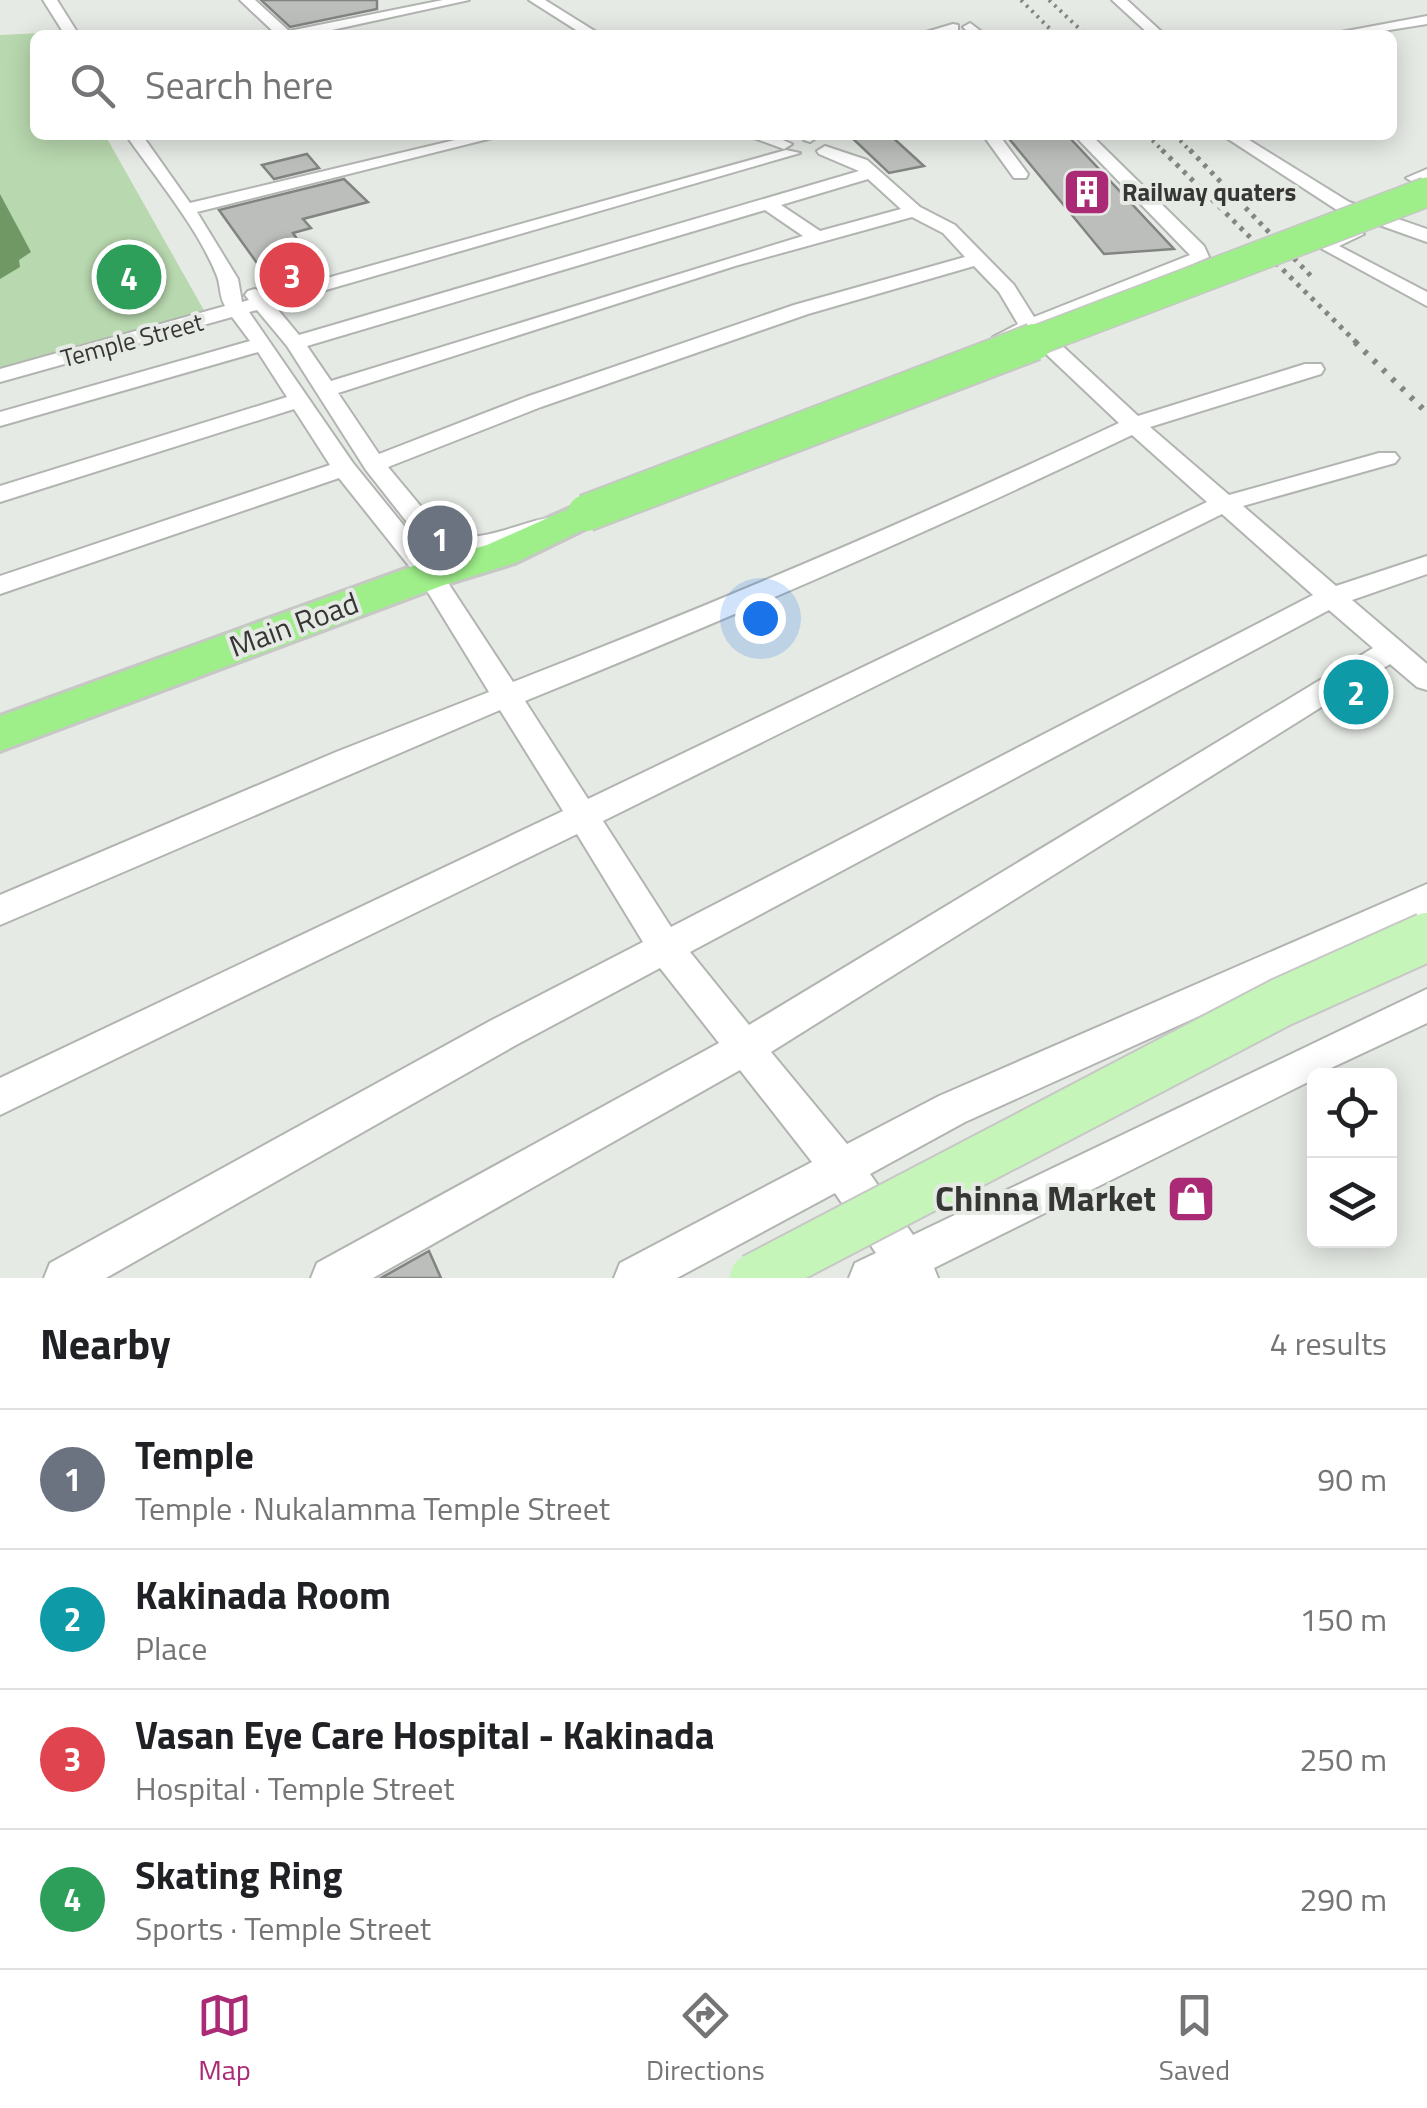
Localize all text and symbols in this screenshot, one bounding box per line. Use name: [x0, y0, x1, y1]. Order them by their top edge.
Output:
search box: [30, 30, 1397, 140]
text: Search here: [145, 56, 333, 114]
icon: search: [65, 58, 120, 113]
building icon: Railway quaters: [1061, 166, 1113, 218]
place label: Railway quaters: [1122, 173, 1296, 211]
pin: 3: [260, 238, 324, 312]
pin: 4: [96, 240, 162, 314]
street label: Temple Street: [57, 303, 208, 377]
pin: 1: [408, 500, 472, 576]
street label: Main Road: [223, 579, 365, 669]
your location: [735, 593, 786, 644]
pin: 2: [1324, 654, 1388, 730]
map controls: [1307, 1068, 1397, 1248]
button: locate: [1307, 1068, 1397, 1158]
button: layers: [1307, 1158, 1397, 1248]
place label: Chinna Market: [935, 1171, 1156, 1225]
shop icon: Chinna Market: [1165, 1173, 1217, 1225]
text: Nearby: [40, 1311, 171, 1375]
text: 4 results: [1270, 1319, 1387, 1367]
text: Temple: [135, 1426, 254, 1484]
text: 1: [64, 1455, 81, 1503]
text: 90 m: [1317, 1455, 1387, 1503]
text: Temple · Nukalamma Temple Street: [135, 1484, 610, 1532]
text: Kakinada Room: [135, 1566, 391, 1624]
text: 2: [64, 1595, 81, 1643]
text: 150 m: [1299, 1595, 1387, 1643]
text: Place: [135, 1624, 207, 1672]
text: Vasan Eye Care Hospital - Kakinada: [135, 1706, 714, 1764]
text: 3: [64, 1735, 81, 1783]
text: 250 m: [1299, 1735, 1387, 1783]
text: Hospital · Temple Street: [135, 1764, 455, 1812]
text: Skating Ring: [135, 1846, 343, 1904]
text: 4: [64, 1875, 81, 1923]
text: 290 m: [1299, 1875, 1387, 1923]
text: Sports · Temple Street: [135, 1904, 431, 1952]
tab: Map: [197, 1988, 252, 2091]
tab: Directions: [646, 1988, 765, 2091]
tab: Saved: [1159, 1988, 1230, 2091]

